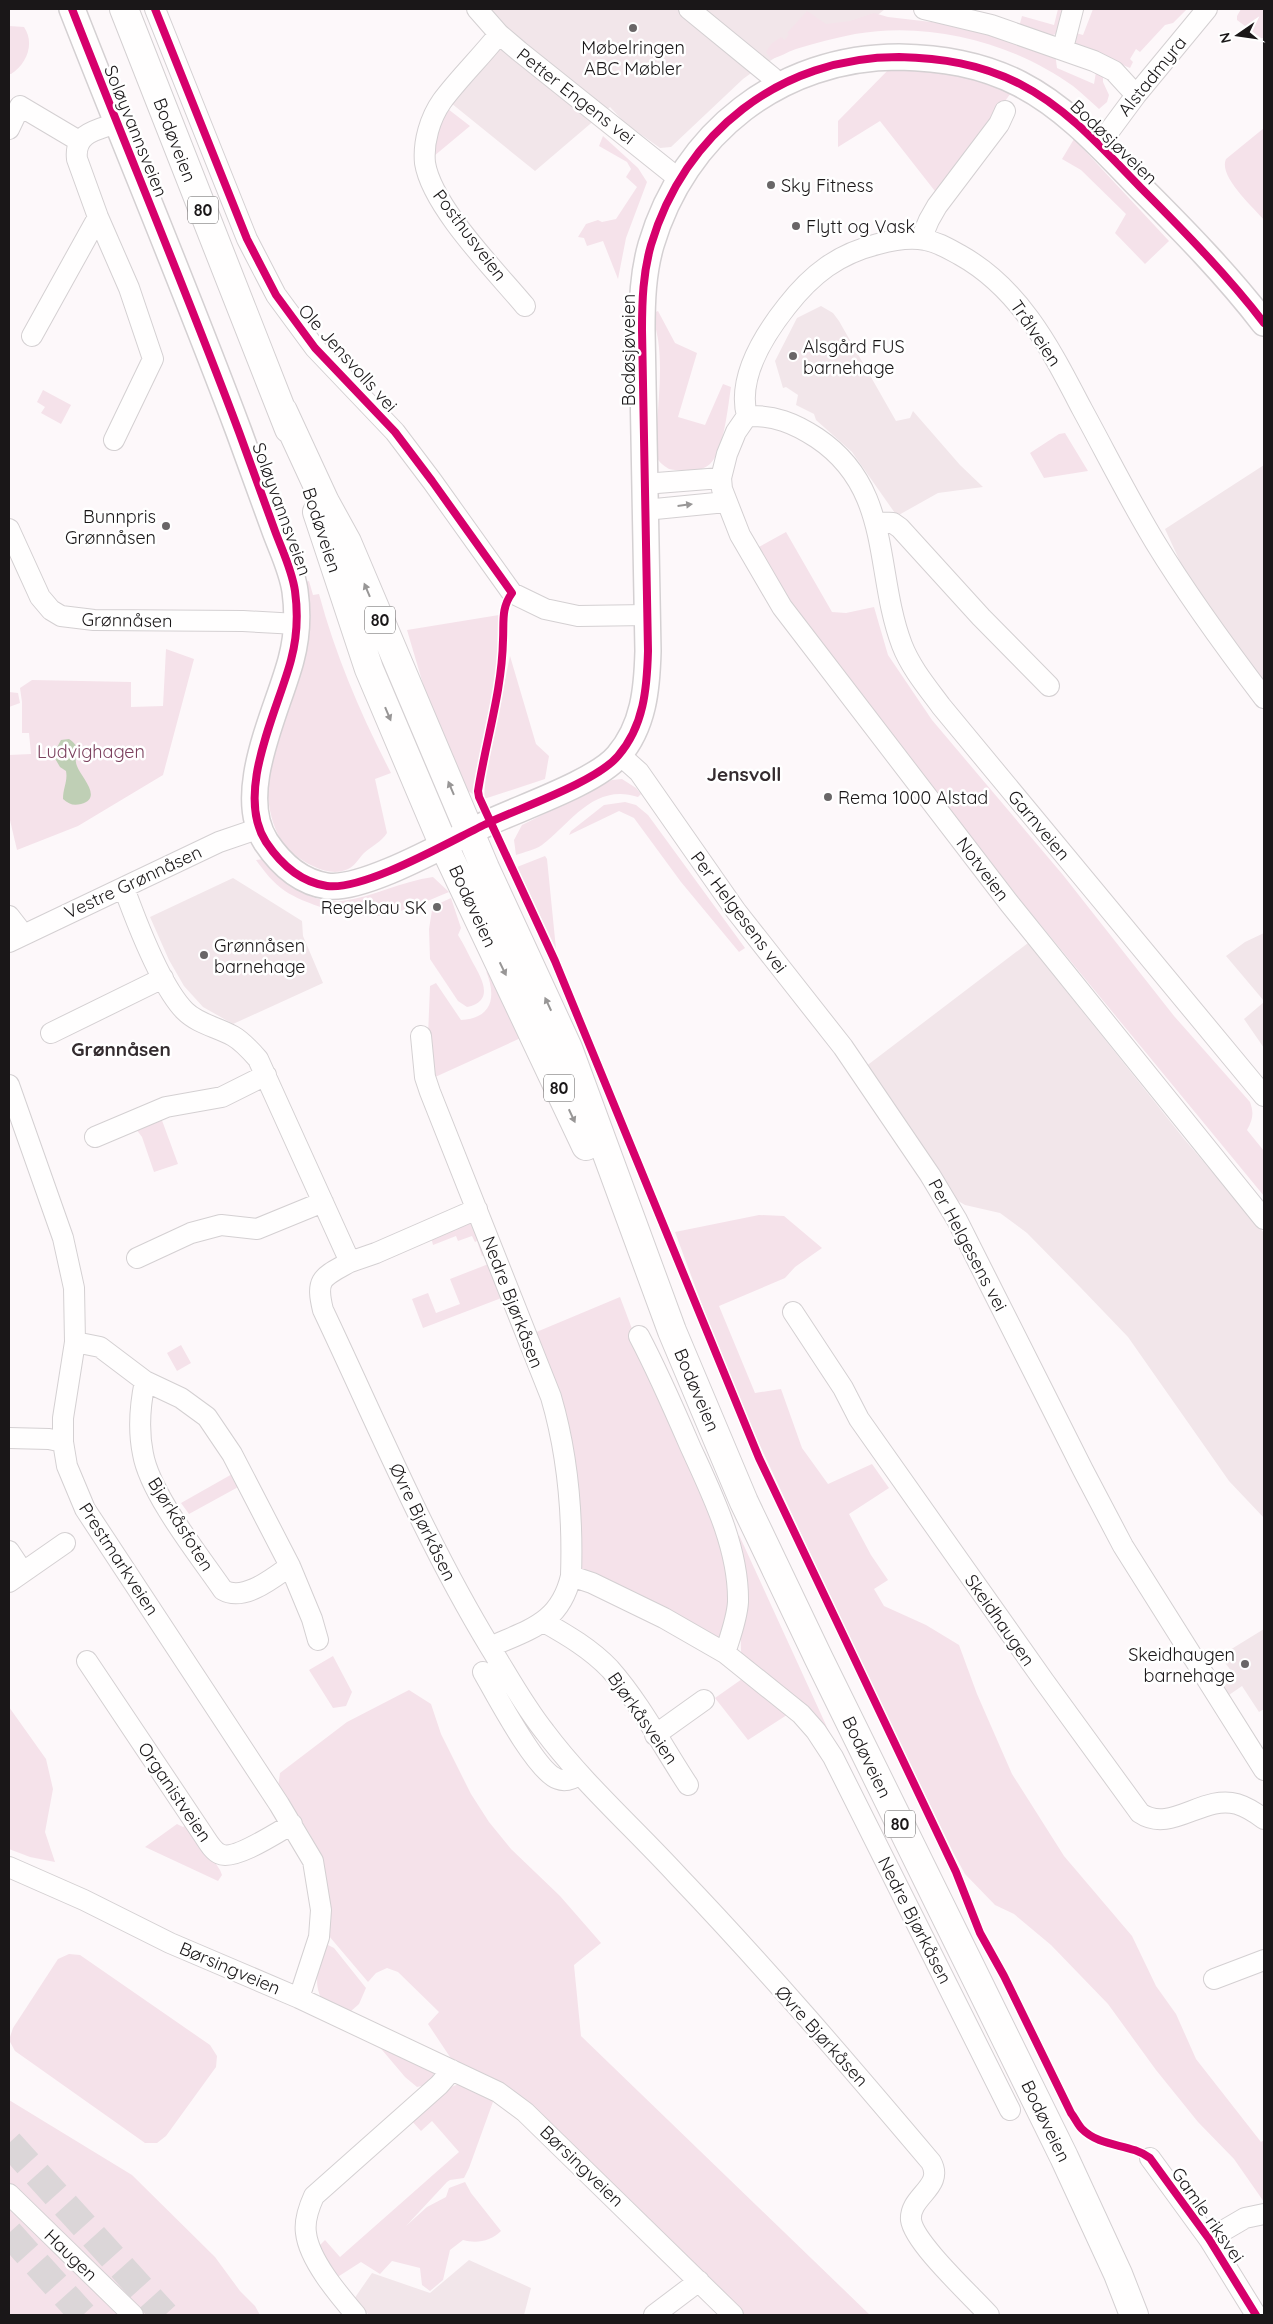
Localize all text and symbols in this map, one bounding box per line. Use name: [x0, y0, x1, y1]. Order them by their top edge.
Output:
north arrow: [1213, 10, 1263, 60]
marker: Møbelringen ABC Møbler: [627, 22, 639, 34]
street label: Alstadmyra: [1113, 31, 1191, 121]
text: N: [1215, 31, 1235, 45]
place label: Møbelringen ABC Møbler: [581, 36, 685, 80]
street label: Petter Engens vei: [512, 43, 640, 149]
street label: Soløyvannsveien: [99, 62, 173, 200]
street label: Bodøveien: [148, 95, 202, 185]
street label: Bodøsjøveien: [1066, 95, 1162, 189]
place label: Sky Fitness: [781, 174, 873, 197]
marker: Sky Fitness: [765, 179, 777, 191]
street label: Posthusveien: [428, 185, 512, 285]
road number: 80: [188, 196, 218, 224]
place label: Flytt og Vask: [806, 215, 915, 238]
marker: Flytt og Vask: [790, 220, 802, 232]
street label: Bodøsjøveien: [617, 294, 640, 406]
street label: Trålveien: [1005, 295, 1067, 371]
street label: Ole Jensvolls vei: [293, 299, 403, 417]
place label: Alsgård FUS barnehage: [803, 335, 905, 379]
marker: Alsgård FUS barnehage: [787, 350, 799, 362]
street label: Soløyvannsveien: [247, 439, 317, 579]
street label: Bodøveien: [297, 484, 347, 576]
one-way arrow: [678, 501, 694, 509]
place label: Bunnpris Grønnåsen: [65, 505, 156, 549]
marker: Bunnpris Grønnåsen: [160, 520, 172, 532]
one-way arrow: [363, 582, 371, 597]
road number: 80: [365, 606, 395, 634]
street label: Grønnåsen: [81, 608, 173, 632]
one-way arrow: [385, 707, 393, 721]
park label: Ludvighagen: [37, 740, 145, 763]
district label: Jensvoll: [707, 762, 781, 786]
one-way arrow: [446, 781, 454, 795]
street label: Garnveien: [1003, 785, 1075, 865]
place label: Rema 1000 Alstad: [838, 786, 988, 809]
marker: Rema 1000 Alstad: [822, 791, 834, 803]
street label: Notveien: [952, 832, 1014, 906]
street label: Vestre Grønnåsen: [61, 840, 205, 924]
street label: Per Helgesens vei: [686, 847, 792, 977]
street label: Bodøveien: [444, 861, 502, 951]
place label: Regelbau SK: [321, 896, 427, 919]
marker: Regelbau SK: [431, 901, 443, 913]
place label: Grønnåsen barnehage: [214, 934, 306, 978]
marker: Grønnåsen barnehage: [198, 949, 210, 961]
one-way arrow: [499, 962, 507, 976]
one-way arrow: [544, 997, 552, 1011]
district label: Grønnåsen: [71, 1037, 171, 1061]
road number: 80: [544, 1074, 574, 1102]
one-way arrow: [569, 1109, 577, 1123]
street label: Per Helgesens vei: [923, 1175, 1013, 1315]
street label: Nedre Bjørkåsen: [477, 1233, 549, 1371]
street label: Bodøveien: [669, 1345, 725, 1435]
street label: Øvre Bjørkåsen: [385, 1459, 461, 1585]
street label: Bjørkåsfoten: [143, 1473, 219, 1575]
street label: Prestmarkveien: [74, 1498, 164, 1620]
street label: Skeidhaugen: [960, 1570, 1040, 1670]
place label: Skeidhaugen barnehage: [1128, 1643, 1235, 1687]
marker: Skeidhaugen barnehage: [1239, 1658, 1251, 1670]
street label: Bjørkåsveien: [603, 1667, 683, 1769]
street label: Bodøveien: [837, 1712, 897, 1802]
street label: Organistveien: [133, 1738, 217, 1846]
road number: 80: [885, 1810, 915, 1838]
street label: Nedre Bjørkåsen: [873, 1853, 957, 1987]
street label: Børsingveien: [176, 1936, 284, 2000]
street label: Øvre Bjørkåsen: [771, 1981, 873, 2091]
street label: Bodøveien: [1016, 2076, 1076, 2166]
street label: Børsingveien: [535, 2120, 629, 2212]
street label: Gamle riksvei: [1167, 2163, 1249, 2267]
street label: Haugen: [40, 2224, 102, 2286]

